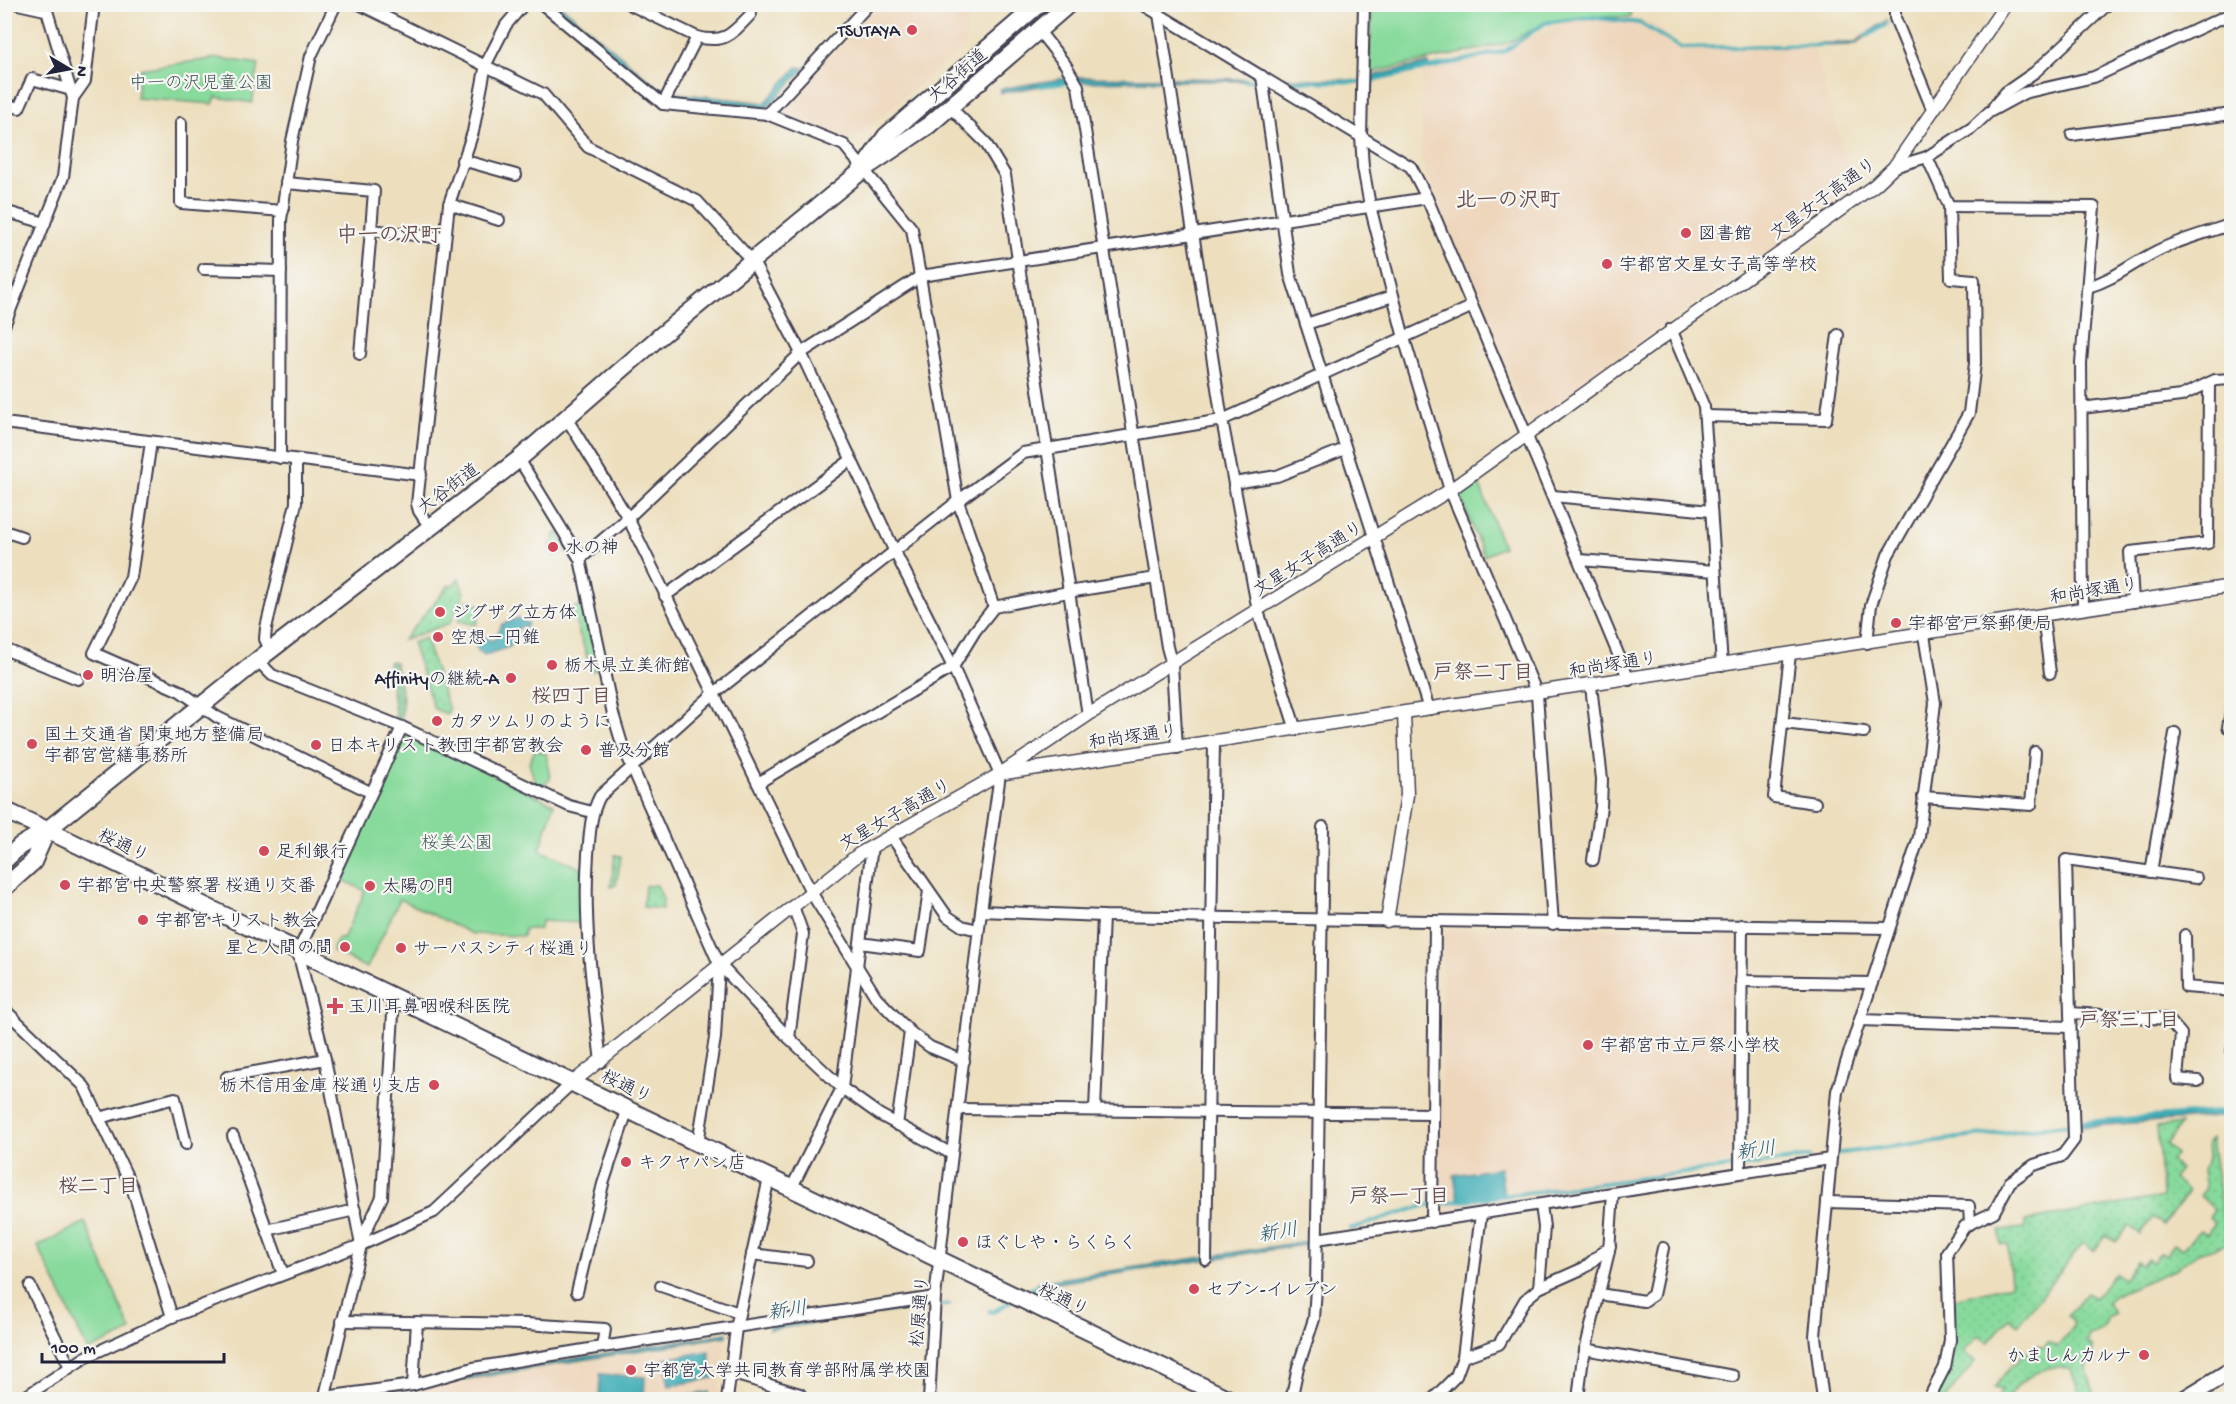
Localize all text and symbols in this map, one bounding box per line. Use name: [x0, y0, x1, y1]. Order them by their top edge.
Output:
place label: TSUTAYA: [837, 22, 901, 43]
marker: TSUTAYA: [905, 23, 919, 37]
north arrow: [39, 39, 99, 99]
street label: 大谷街道: [924, 45, 993, 108]
text: N: [70, 64, 91, 78]
park label: 中一の沢児童公園: [129, 73, 273, 95]
street label: 文星女子高通り: [1767, 154, 1882, 246]
district label: 北一の沢町: [1456, 189, 1561, 215]
district label: 中一の沢町: [337, 223, 442, 250]
place label: 図書館: [1698, 224, 1752, 246]
marker: 図書館: [1679, 226, 1693, 240]
place label: 宇都宮文星女子高等学校: [1619, 255, 1817, 277]
marker: 宇都宮文星女子高等学校: [1600, 257, 1614, 271]
street label: 大谷街道: [414, 459, 485, 520]
street label: 文星女子高通り: [1250, 517, 1368, 602]
place label: 水の神: [565, 538, 619, 560]
marker: 水の神: [546, 540, 560, 554]
street label: 和尚塚通り: [2048, 574, 2140, 610]
place label: ジグザグ立方体: [452, 603, 577, 625]
marker: ジグザグ立方体: [433, 605, 447, 619]
place label: 宇都宮戸祭郵便局: [1908, 614, 2052, 636]
marker: 宇都宮戸祭郵便局: [1889, 616, 1903, 630]
place label: 空想－円錐: [450, 628, 540, 650]
marker: 空想－円錐: [431, 630, 445, 644]
street label: 和尚塚通り: [1567, 648, 1659, 684]
place label: 栃木県立美術館: [564, 656, 690, 678]
marker: 栃木県立美術館: [545, 658, 559, 672]
district label: 戸祭二丁目: [1433, 661, 1533, 686]
place label: 明治屋: [100, 666, 154, 688]
marker: 明治屋: [81, 668, 95, 682]
place label: Affinityの継続-A: [375, 669, 500, 691]
marker: Affinityの継続-A: [504, 671, 518, 685]
district label: 桜四丁目: [531, 686, 611, 710]
place label: カタツムリのように: [449, 713, 611, 734]
marker: カタツムリのように: [430, 714, 444, 728]
street label: 和尚塚通り: [1087, 721, 1179, 755]
place label: 国土交通省 関東地方整備局 宇都宮営繕事務所: [44, 725, 264, 768]
place label: 日本キリスト教団宇都宮教会: [328, 736, 563, 758]
marker: 国土交通省 関東地方整備局 宇都宮営繕事務所: [25, 737, 39, 751]
marker: 日本キリスト教団宇都宮教会: [309, 738, 323, 752]
place label: 普及分館: [598, 741, 670, 763]
marker: 普及分館: [579, 743, 593, 757]
street label: 文星女子高通り: [836, 775, 956, 857]
street label: 桜通り: [94, 825, 152, 869]
park label: 桜美公園: [421, 833, 493, 855]
place label: 足利銀行: [276, 842, 348, 864]
marker: 足利銀行: [257, 844, 271, 858]
place label: 宇都宮中央警察署 桜通り交番: [77, 876, 315, 898]
place label: 太陽の門: [382, 877, 454, 899]
marker: 宇都宮中央警察署 桜通り交番: [58, 878, 72, 892]
marker: 太陽の門: [363, 879, 377, 893]
place label: 宇都宮キリスト教会: [155, 911, 318, 933]
marker: 宇都宮キリスト教会: [136, 913, 150, 927]
place label: 星と人間の間: [225, 939, 333, 960]
place label: サーパスシティ桜通り: [413, 939, 593, 961]
marker: 星と人間の間: [338, 940, 352, 954]
marker: サーパスシティ桜通り: [394, 941, 408, 955]
marker: 玉川耳鼻咽喉科医院: [326, 997, 344, 1015]
place label: 玉川耳鼻咽喉科医院: [348, 997, 510, 1019]
district label: 戸祭三丁目: [2079, 1009, 2179, 1034]
place label: 宇都宮市立戸祭小学校: [1600, 1036, 1780, 1058]
marker: 宇都宮市立戸祭小学校: [1581, 1038, 1595, 1052]
street label: 桜通り: [597, 1066, 655, 1110]
place label: 栃木信用金庫 桜通り支店: [220, 1076, 422, 1098]
marker: 栃木信用金庫 桜通り支店: [427, 1078, 441, 1092]
water label: 新川: [1735, 1138, 1778, 1166]
place label: キクヤパン店: [638, 1153, 746, 1175]
marker: キクヤパン店: [619, 1155, 633, 1169]
district label: 桜二丁目: [58, 1176, 138, 1200]
district label: 戸祭一丁目: [1349, 1185, 1449, 1210]
water label: 新川: [1257, 1219, 1300, 1249]
place label: ほぐしや・らくらく: [975, 1234, 1137, 1255]
marker: ほぐしや・らくらく: [956, 1235, 970, 1249]
street label: 松原通り: [907, 1274, 935, 1348]
street label: 桜通り: [1034, 1279, 1092, 1323]
place label: セブン-イレブン: [1206, 1280, 1338, 1302]
marker: セブン-イレブン: [1187, 1282, 1201, 1296]
water label: 新川: [766, 1297, 809, 1327]
scale bar: [42, 1326, 224, 1364]
text: 100 m: [50, 1339, 96, 1360]
place label: かましんカルナ: [2007, 1347, 2132, 1368]
marker: かましんカルナ: [2137, 1348, 2151, 1362]
place label: 宇都宮大学共同教育学部附属学校園: [643, 1361, 931, 1383]
marker: 宇都宮大学共同教育学部附属学校園: [624, 1363, 638, 1377]

